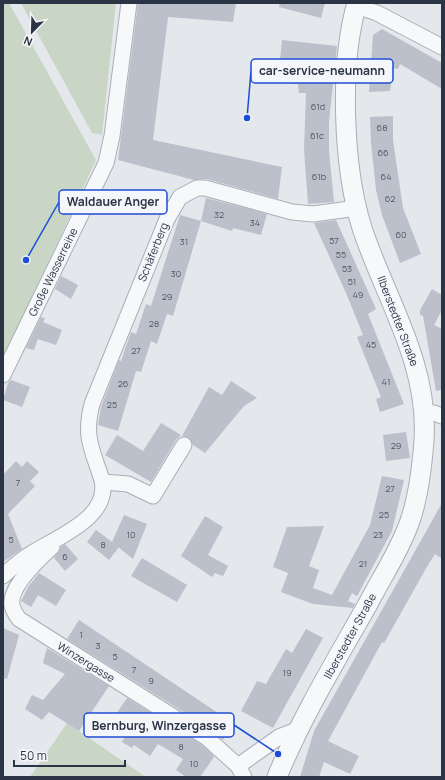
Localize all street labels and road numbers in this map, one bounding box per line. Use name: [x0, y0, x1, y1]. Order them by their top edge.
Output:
street label: Schäferberg: [134, 220, 171, 284]
street label: Große Wasserreihe: [25, 224, 81, 319]
street label: Ilberstedter Straße: [374, 274, 423, 369]
street label: Ilberstedter Straße: [320, 590, 380, 681]
street label: Winzergasse: [55, 638, 118, 686]

